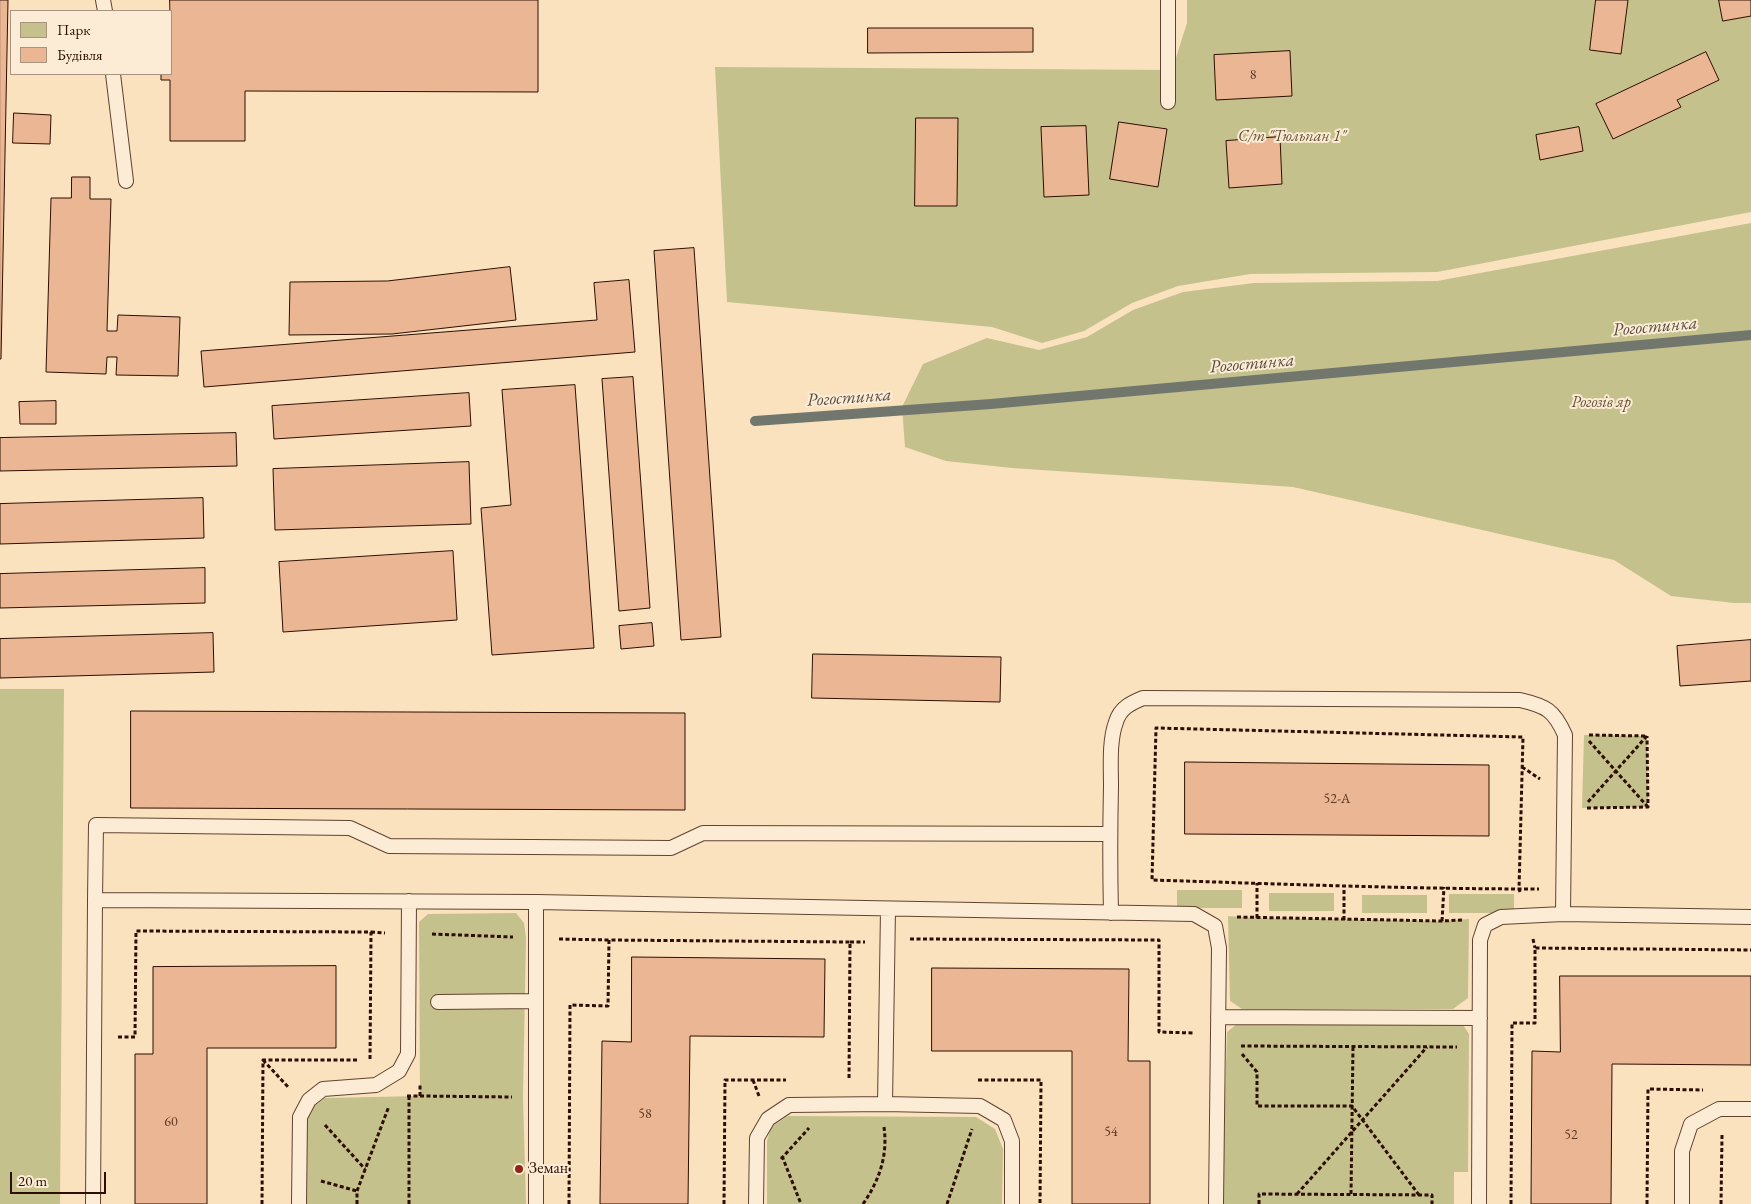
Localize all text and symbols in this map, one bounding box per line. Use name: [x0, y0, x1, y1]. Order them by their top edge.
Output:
legend: [10, 10, 172, 75]
text: Парк: [57, 20, 90, 39]
text: Будівля: [57, 45, 103, 64]
house number: 8: [1250, 67, 1256, 83]
park label: С/т "Тюльпан 1": [1238, 127, 1346, 147]
water label: Рогостинка: [1612, 313, 1698, 341]
water label: Рогостинка: [1209, 350, 1295, 378]
water label: Рогостинка: [806, 384, 892, 412]
park label: Рогозів яр: [1571, 393, 1631, 413]
house number: 52-А: [1324, 791, 1350, 807]
house number: 58: [638, 1106, 652, 1122]
house number: 60: [164, 1114, 178, 1130]
house number: 54: [1104, 1124, 1118, 1140]
house number: 52: [1564, 1127, 1578, 1143]
place label: Земан: [529, 1159, 568, 1179]
scale bar: [12, 1162, 109, 1194]
marker: Земан: [513, 1163, 525, 1175]
text: 20 m: [18, 1171, 47, 1190]

